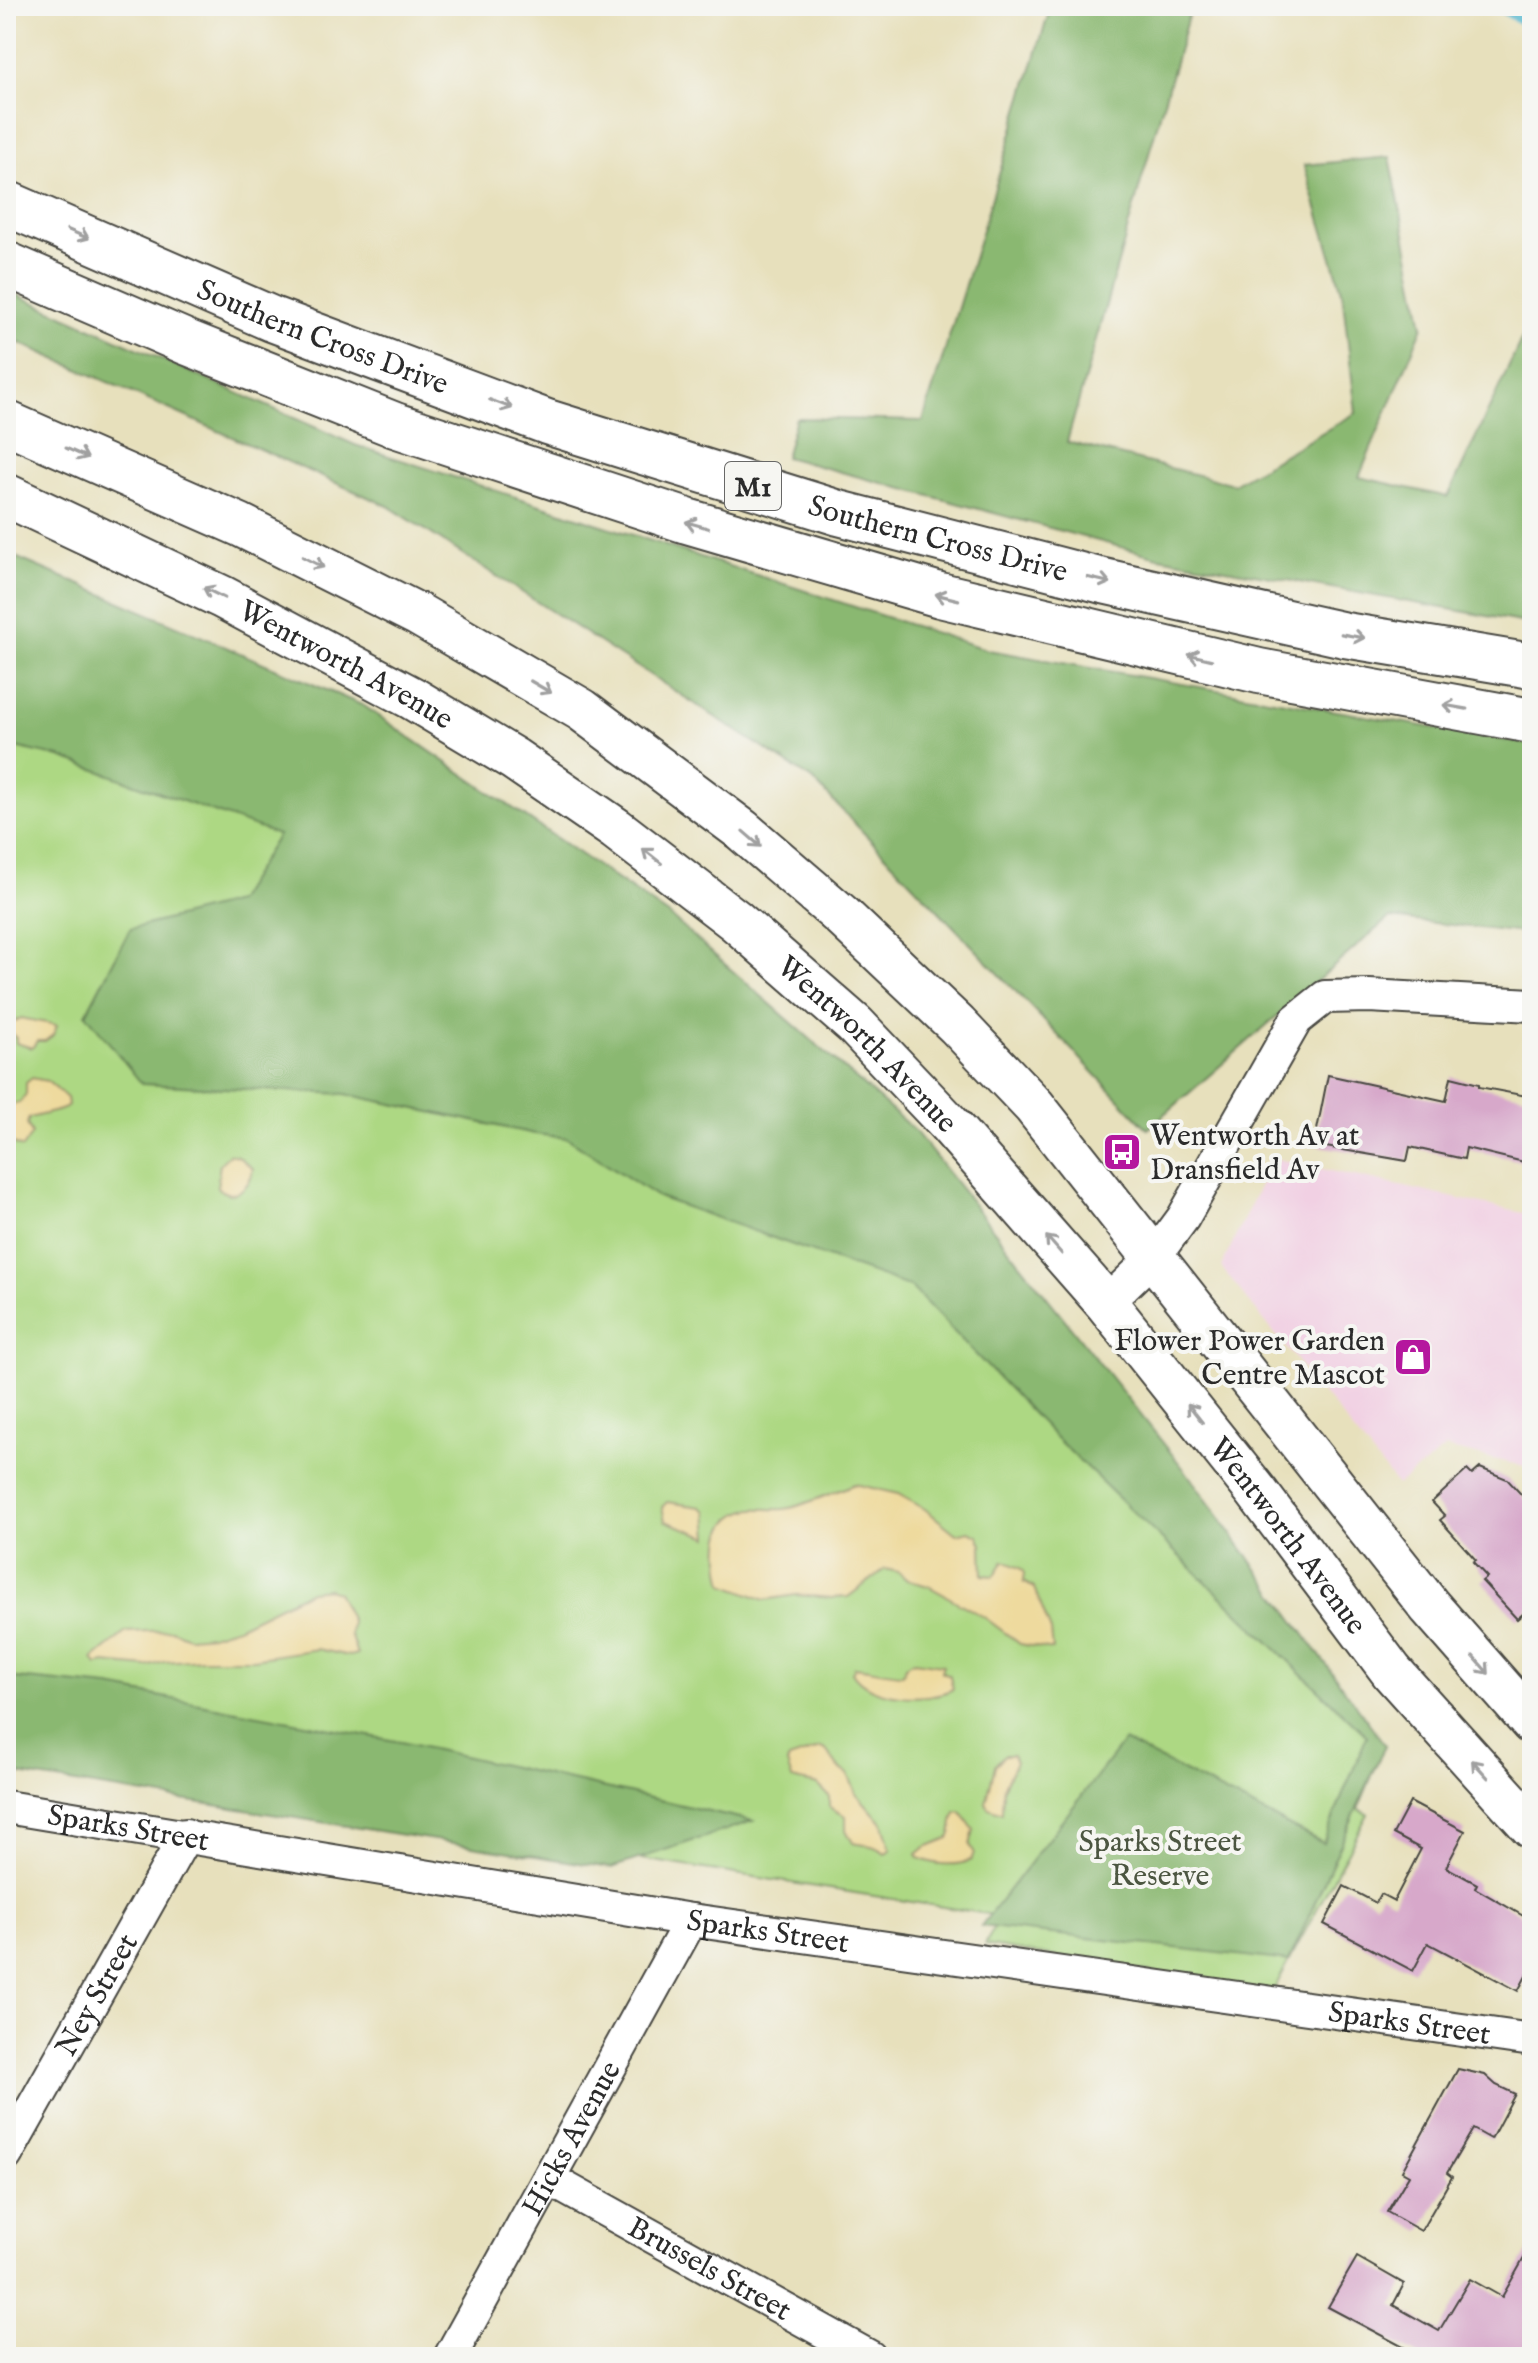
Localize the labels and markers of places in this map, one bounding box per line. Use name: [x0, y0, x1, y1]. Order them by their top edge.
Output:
place label: Wentworth Av at Dransfield Av: [1150, 1118, 1359, 1190]
bus stop icon: Wentworth Av at Dransfield Av: [1101, 1131, 1143, 1173]
place label: Flower Power Garden Centre Mascot: [1114, 1323, 1385, 1395]
shop icon: Flower Power Garden Centre Mascot: [1392, 1336, 1434, 1378]

